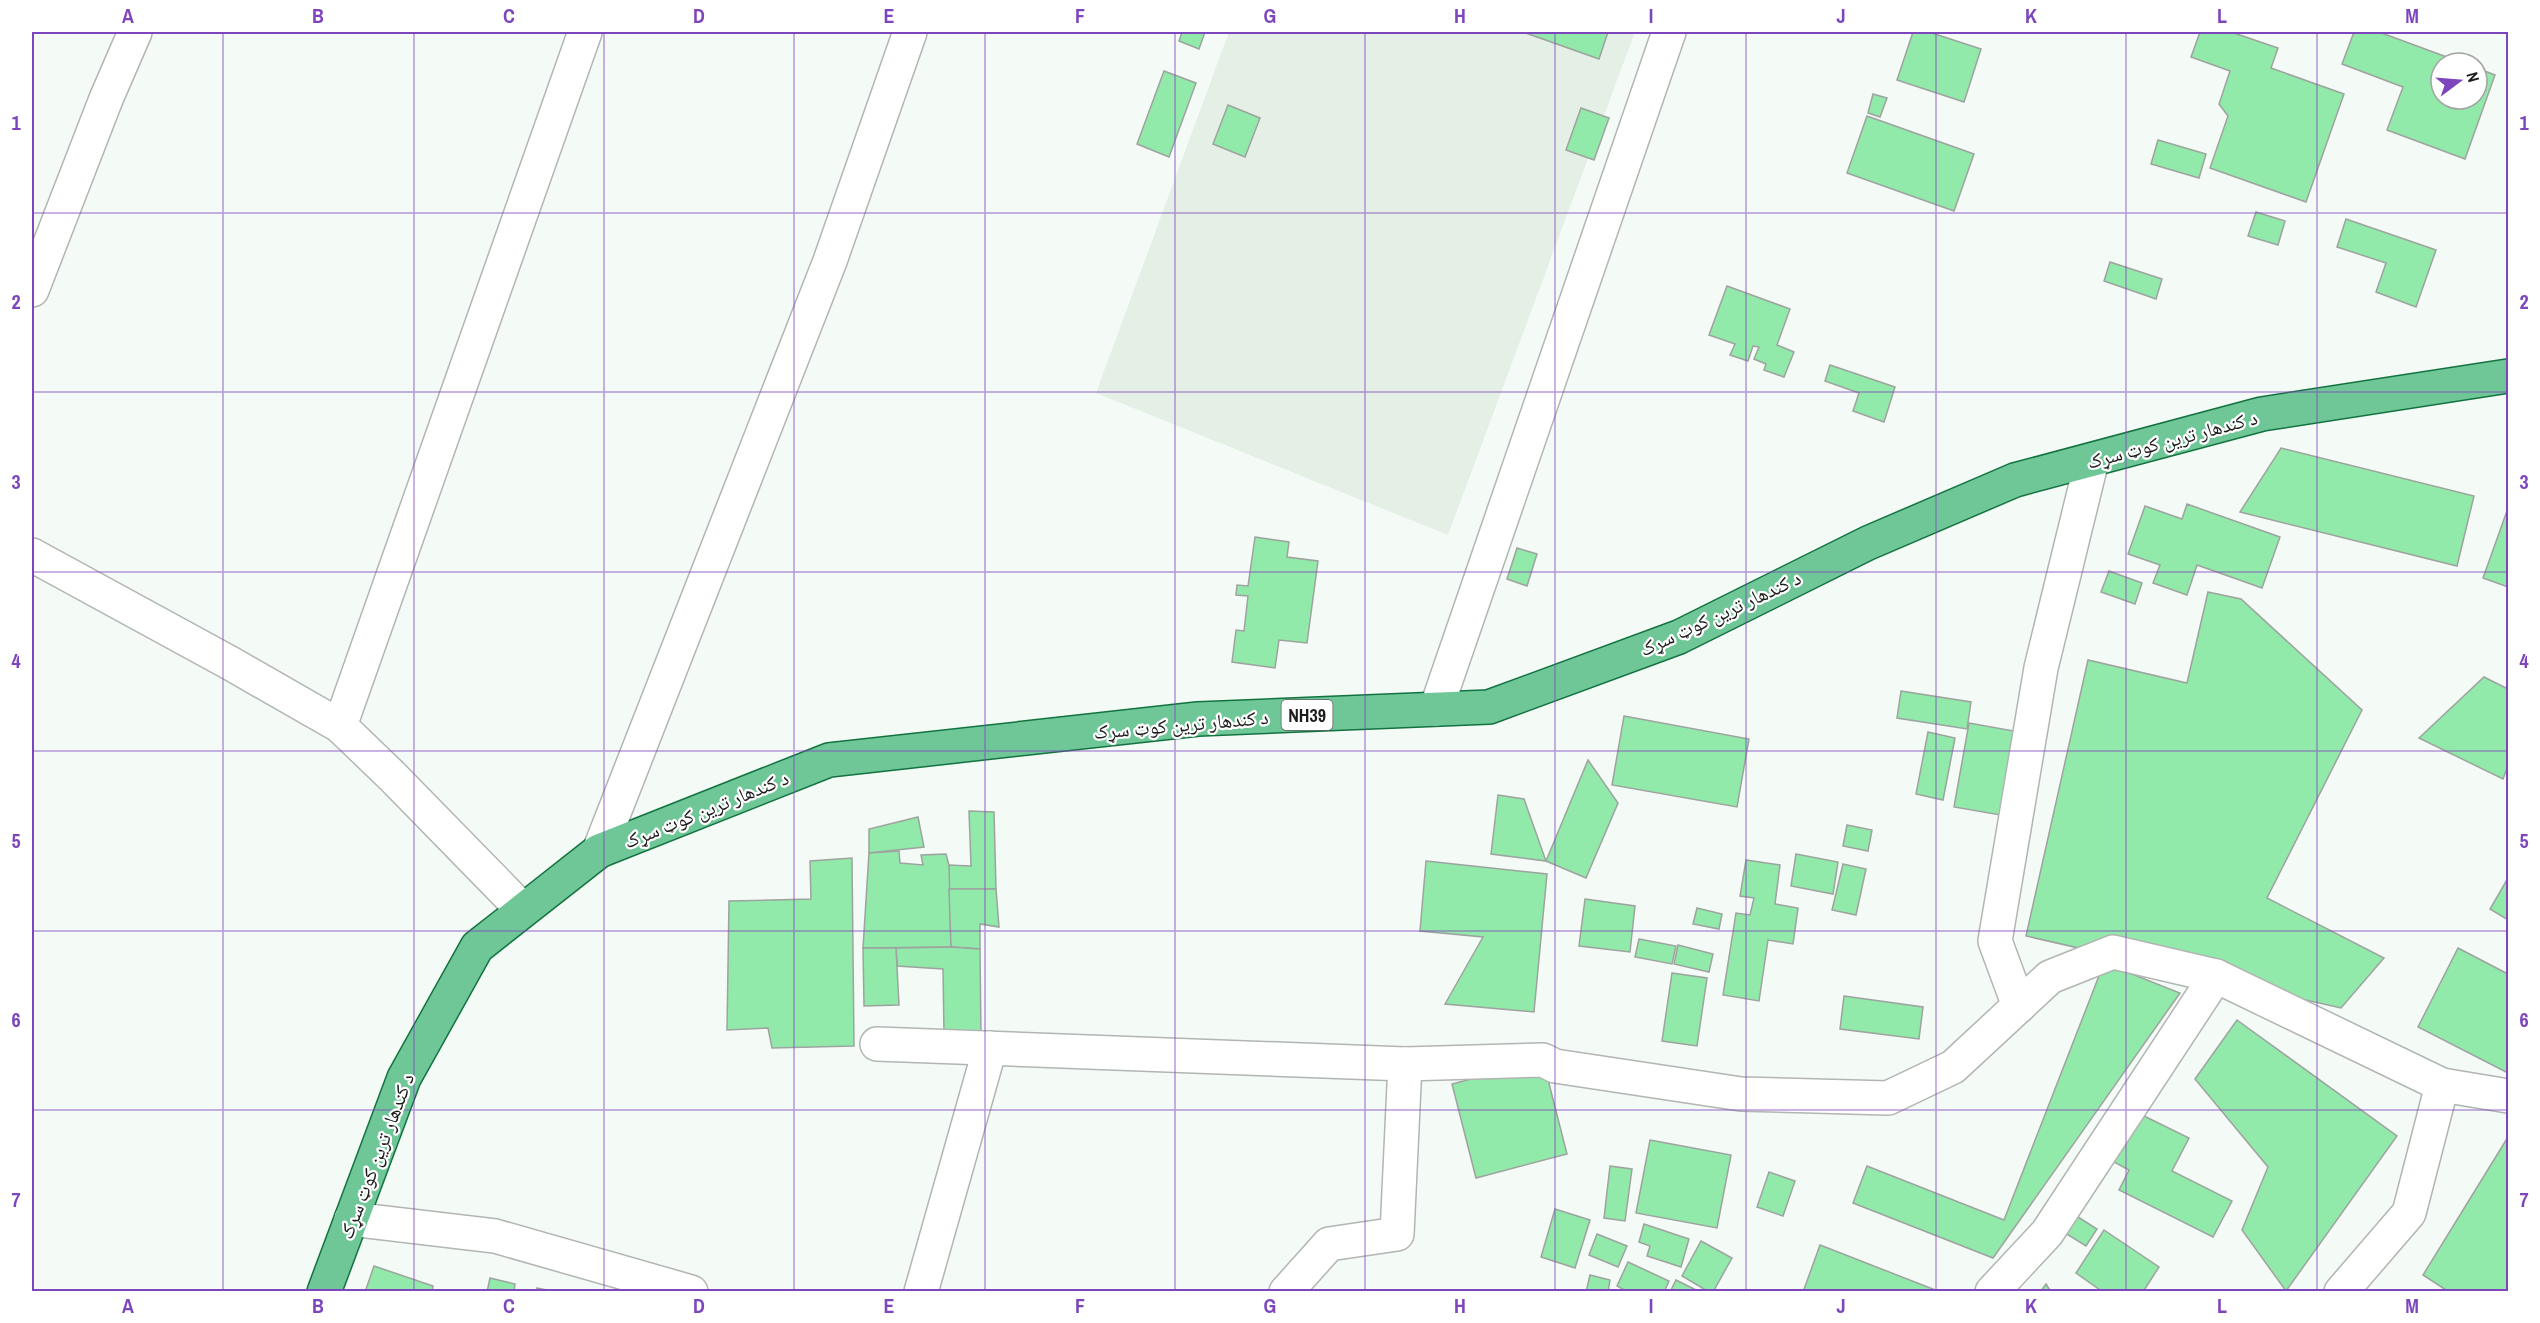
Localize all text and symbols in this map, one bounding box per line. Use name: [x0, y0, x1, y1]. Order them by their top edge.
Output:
text: A: [122, 2, 134, 29]
text: B: [312, 2, 324, 29]
text: C: [503, 2, 515, 29]
text: D: [693, 2, 705, 29]
text: E: [884, 2, 895, 29]
text: F: [1075, 2, 1085, 29]
text: G: [1264, 2, 1276, 29]
text: H: [1454, 2, 1466, 29]
text: I: [1649, 2, 1653, 29]
text: J: [1836, 2, 1846, 29]
text: K: [2025, 2, 2037, 29]
text: L: [2217, 2, 2227, 29]
text: M: [2405, 2, 2419, 29]
north arrow: [2429, 51, 2489, 111]
text: N: [2462, 69, 2485, 84]
text: 1: [11, 109, 21, 136]
text: 1: [2519, 109, 2529, 136]
text: 2: [11, 288, 21, 315]
text: 2: [2519, 288, 2529, 315]
street label: د کندهار ترين کوټ سړک: [2084, 403, 2260, 475]
text: 3: [11, 468, 21, 495]
text: 3: [2519, 468, 2529, 495]
street label: د کندهار ترين کوټ سړک: [1635, 564, 1805, 662]
text: 4: [11, 647, 21, 674]
text: 4: [2519, 647, 2529, 674]
road number: NH39: [1282, 700, 1332, 730]
street label: د کندهار ترين کوټ سړک: [1092, 703, 1270, 745]
street label: د کندهار ترين کوټ سړک: [620, 764, 792, 854]
text: 5: [11, 827, 21, 854]
text: 5: [2519, 827, 2529, 854]
text: 6: [11, 1006, 21, 1033]
text: 6: [2519, 1006, 2529, 1033]
street label: د کندهار ترين کوټ سړک: [332, 1069, 420, 1243]
text: 7: [11, 1186, 21, 1213]
text: 7: [2519, 1186, 2529, 1213]
text: A: [122, 1292, 134, 1319]
text: B: [312, 1292, 324, 1319]
text: C: [503, 1292, 515, 1319]
text: D: [693, 1292, 705, 1319]
text: E: [884, 1292, 895, 1319]
text: F: [1075, 1292, 1085, 1319]
text: G: [1264, 1292, 1276, 1319]
text: H: [1454, 1292, 1466, 1319]
text: I: [1649, 1292, 1653, 1319]
text: J: [1836, 1292, 1846, 1319]
text: K: [2025, 1292, 2037, 1319]
text: L: [2217, 1292, 2227, 1319]
text: M: [2405, 1292, 2419, 1319]

